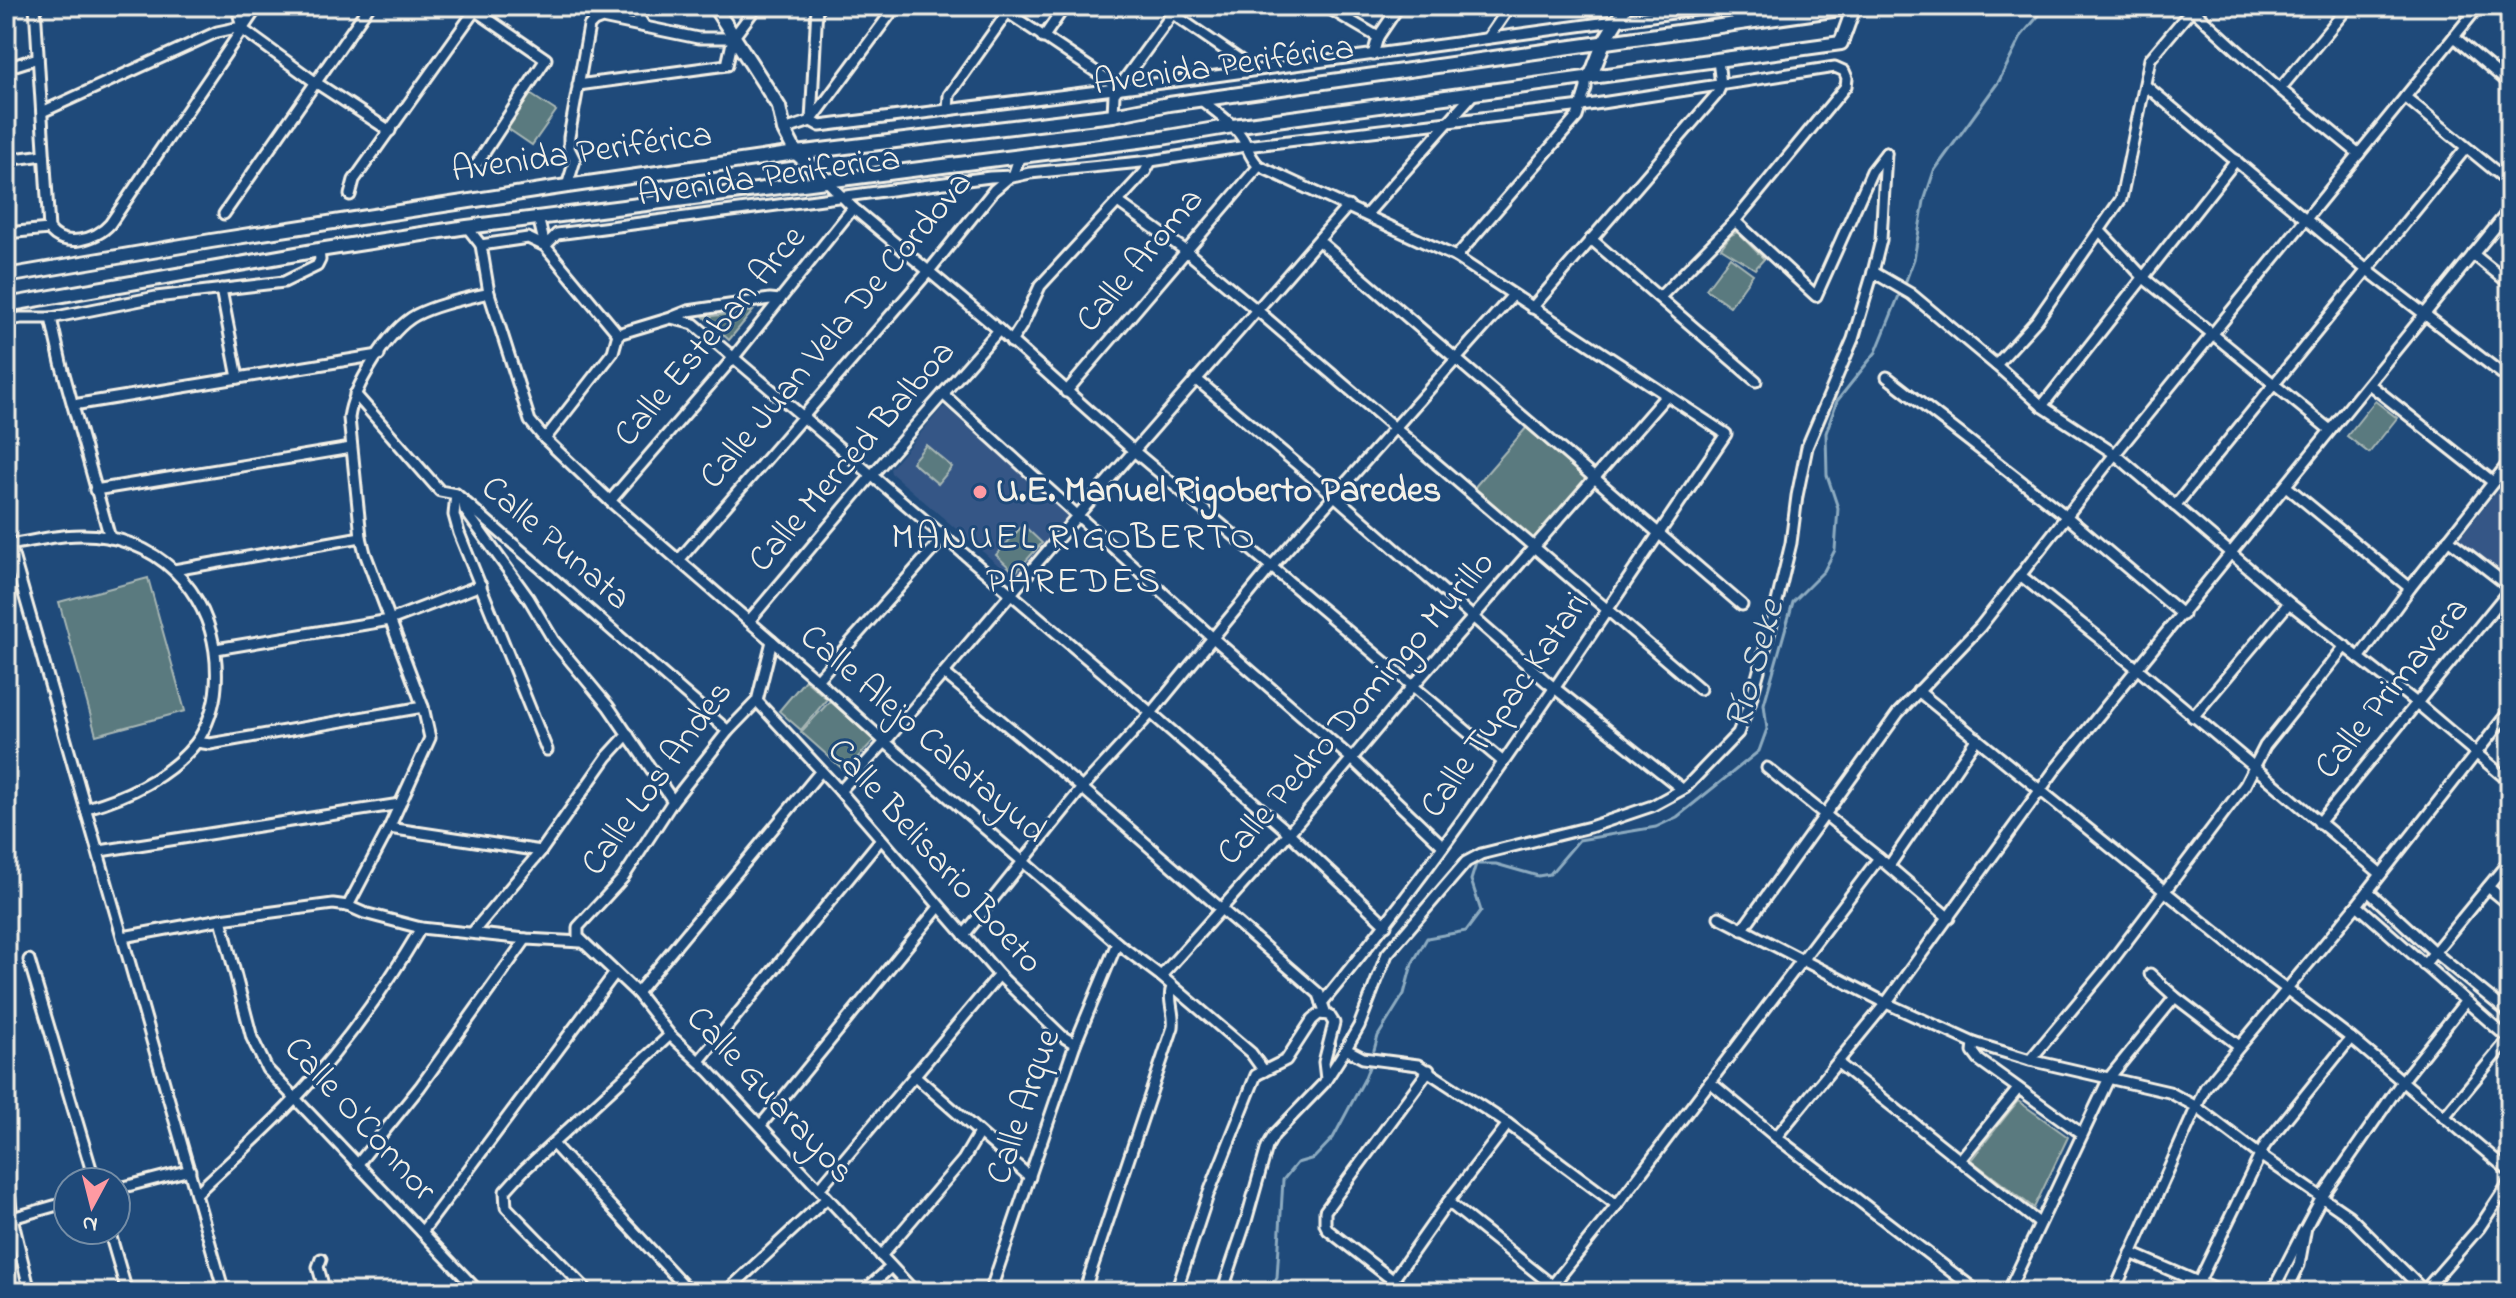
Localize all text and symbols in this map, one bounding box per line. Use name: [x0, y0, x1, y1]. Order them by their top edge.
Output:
street label: Avenida Periférica: [1090, 23, 1358, 111]
street label: Avenida Periférica: [448, 110, 716, 198]
street label: Avenida Periferica: [634, 133, 904, 223]
street label: Calle Juan Vela De Cordova: [688, 160, 986, 502]
street label: Calle Aroma: [1064, 177, 1218, 345]
street label: Calle Esteban Arce: [602, 214, 820, 460]
street label: Calle Merced Balboa: [737, 329, 969, 585]
street label: Calle Punata: [468, 464, 642, 624]
place label: U.E. Manuel Rigoberto Paredes: [996, 466, 1441, 520]
marker: U.E. Manuel Rigoberto Paredes: [971, 483, 989, 501]
district label: MANUEL RIGOBERTO PAREDES: [891, 511, 1257, 611]
street label: Calle Pedro Domingo Murillo: [1205, 540, 1509, 878]
street label: Calle Tupac Katari: [1408, 582, 1604, 830]
street label: Calle Primavera: [2303, 586, 2483, 792]
water label: Río Seke: [1711, 592, 1802, 736]
street label: Calle Alejo Calatayud: [787, 612, 1057, 858]
street label: Calle Los Andes: [569, 670, 747, 888]
street label: Calle Belisario Boeto: [813, 727, 1055, 987]
street label: Calle Guarayos: [672, 995, 866, 1197]
street label: Calle Arque: [974, 1021, 1077, 1192]
street label: Calle O'Connor: [270, 1025, 449, 1216]
north arrow: [52, 1166, 132, 1246]
text: N: [81, 1206, 99, 1240]

